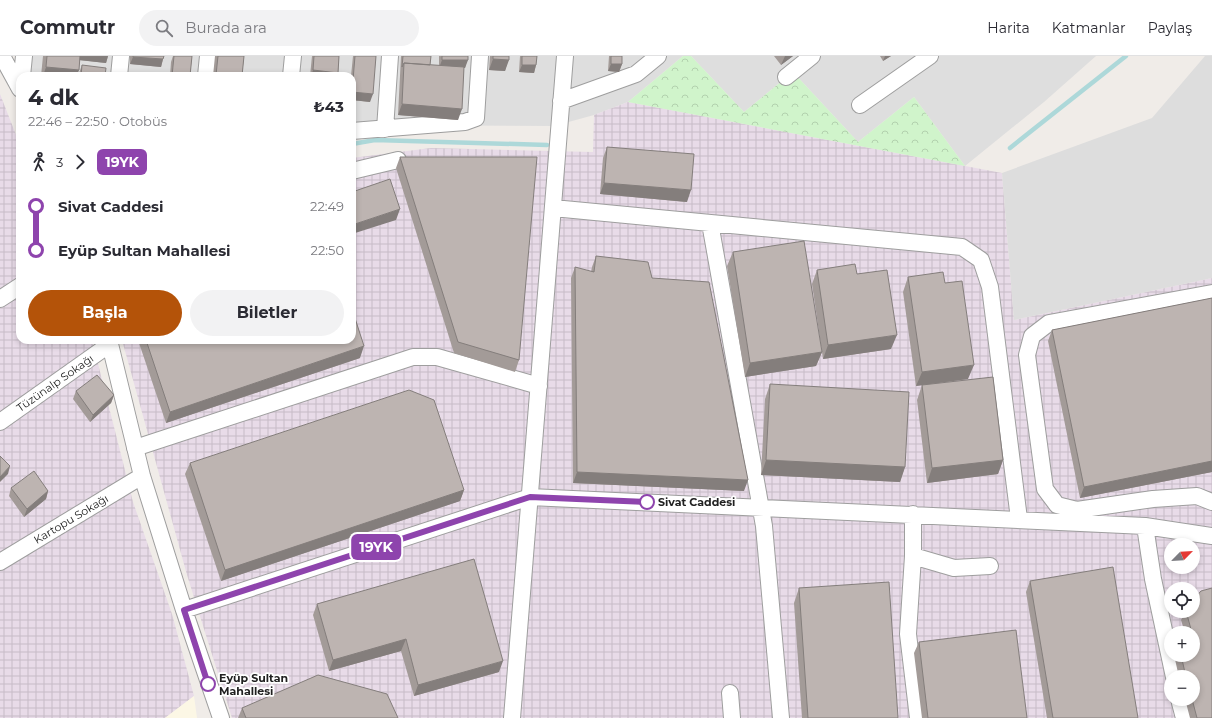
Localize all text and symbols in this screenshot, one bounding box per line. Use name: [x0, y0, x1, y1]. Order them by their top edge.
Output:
search box: [139, 10, 419, 46]
text: Commutr: [20, 16, 115, 39]
icon: search: [153, 17, 175, 39]
text: Burada ara: [185, 18, 267, 37]
text: Harita: [987, 19, 1030, 37]
text: Katmanlar: [1052, 19, 1126, 37]
text: Paylaş: [1148, 19, 1192, 37]
text: 4 dk: [28, 84, 79, 111]
text: ₺43: [314, 97, 344, 116]
text: 22:46 – 22:50 · Otobüs: [28, 113, 167, 129]
icon: walk: [28, 151, 50, 173]
icon: forward: [69, 151, 91, 173]
text: 19YK: [105, 153, 139, 171]
text: 3: [56, 154, 63, 170]
text: Sivat Caddesi: [58, 197, 164, 216]
text: 22:49: [310, 198, 344, 214]
text: Eyüp Sultan Mahallesi: [58, 241, 231, 260]
text: 22:50: [311, 242, 344, 258]
button: Başla: [28, 290, 182, 336]
button: Biletler: [190, 290, 344, 336]
street label: Tüzünalp Sokağı: [14, 351, 96, 415]
street label: Kartopu Sokağı: [31, 491, 111, 547]
marker: Sivat Caddesi: [639, 494, 655, 510]
place label: Sivat Caddesi: [658, 495, 735, 509]
line badge: 19YK: [348, 534, 404, 560]
text: 19YK: [359, 538, 393, 556]
north arrow: [1164, 538, 1200, 574]
map controls: [1164, 538, 1200, 706]
button: locate: [1164, 582, 1200, 618]
button: +: [1164, 626, 1200, 662]
button: −: [1164, 670, 1200, 706]
place label: Eyüp Sultan Mahallesi: [219, 671, 288, 698]
marker: Eyüp Sultan Mahallesi: [200, 676, 216, 692]

